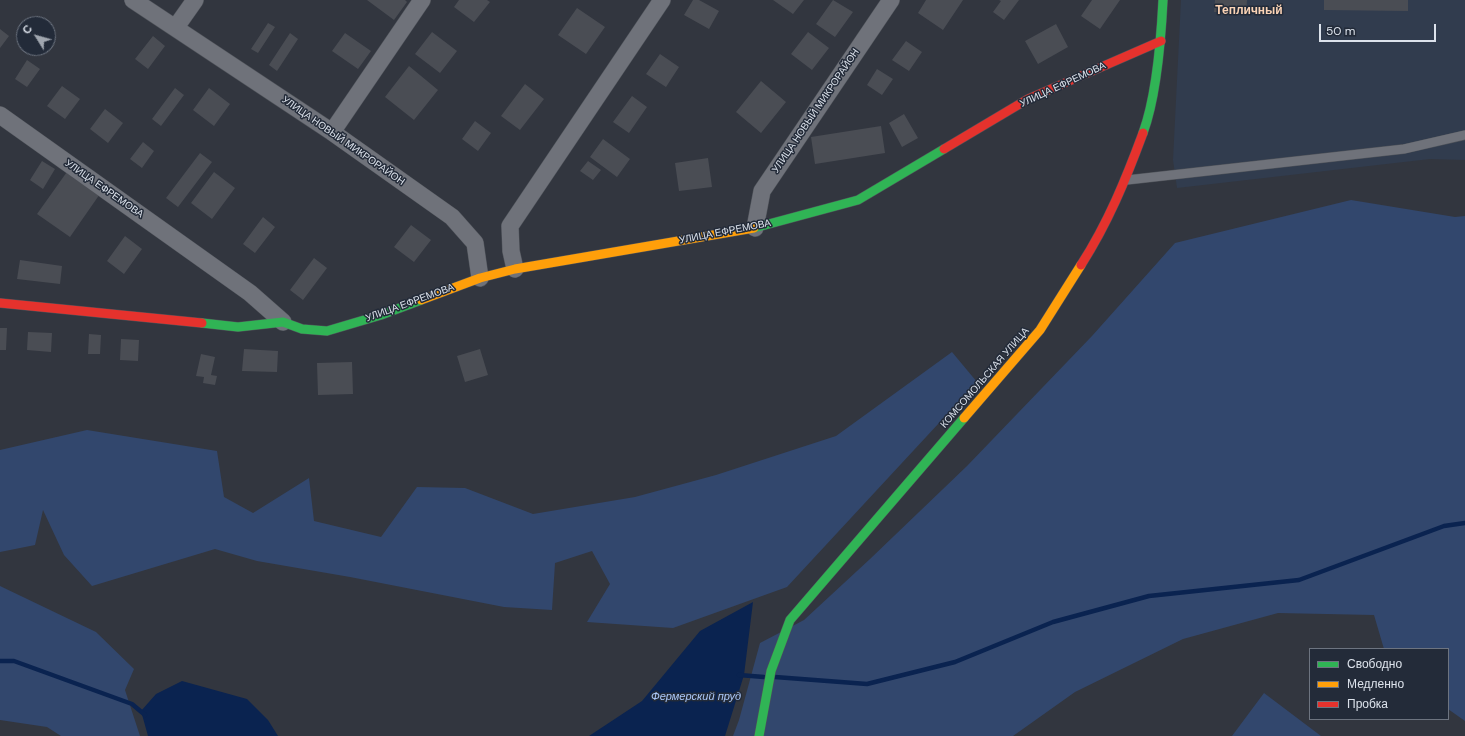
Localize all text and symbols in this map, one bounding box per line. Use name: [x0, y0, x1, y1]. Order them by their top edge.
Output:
district label: Тепличный: [1215, 4, 1283, 18]
north arrow: [16, 16, 56, 56]
scale bar: [1321, 16, 1438, 42]
text: С: [19, 22, 35, 37]
text: 50 m: [1326, 23, 1355, 39]
street label: УЛИЦА НОВЫЙ МИКРОРАЙОН: [770, 47, 862, 175]
street label: УЛИЦА ЕФРЕМОВА: [1018, 60, 1108, 110]
street label: УЛИЦА НОВЫЙ МИКРОРАЙОН: [279, 94, 407, 188]
street label: УЛИЦА ЕФРЕМОВА: [62, 157, 146, 221]
street label: УЛИЦА ЕФРЕМОВА: [678, 217, 772, 247]
street label: УЛИЦА ЕФРЕМОВА: [364, 281, 456, 325]
street label: КОМСОМОЛЬСКАЯ УЛИЦА: [938, 325, 1032, 431]
legend: [1309, 648, 1449, 720]
text: Свободно: [1347, 656, 1402, 672]
text: Медленно: [1347, 676, 1404, 692]
water label: Фермерский пруд: [651, 690, 741, 704]
text: Пробка: [1347, 696, 1388, 712]

